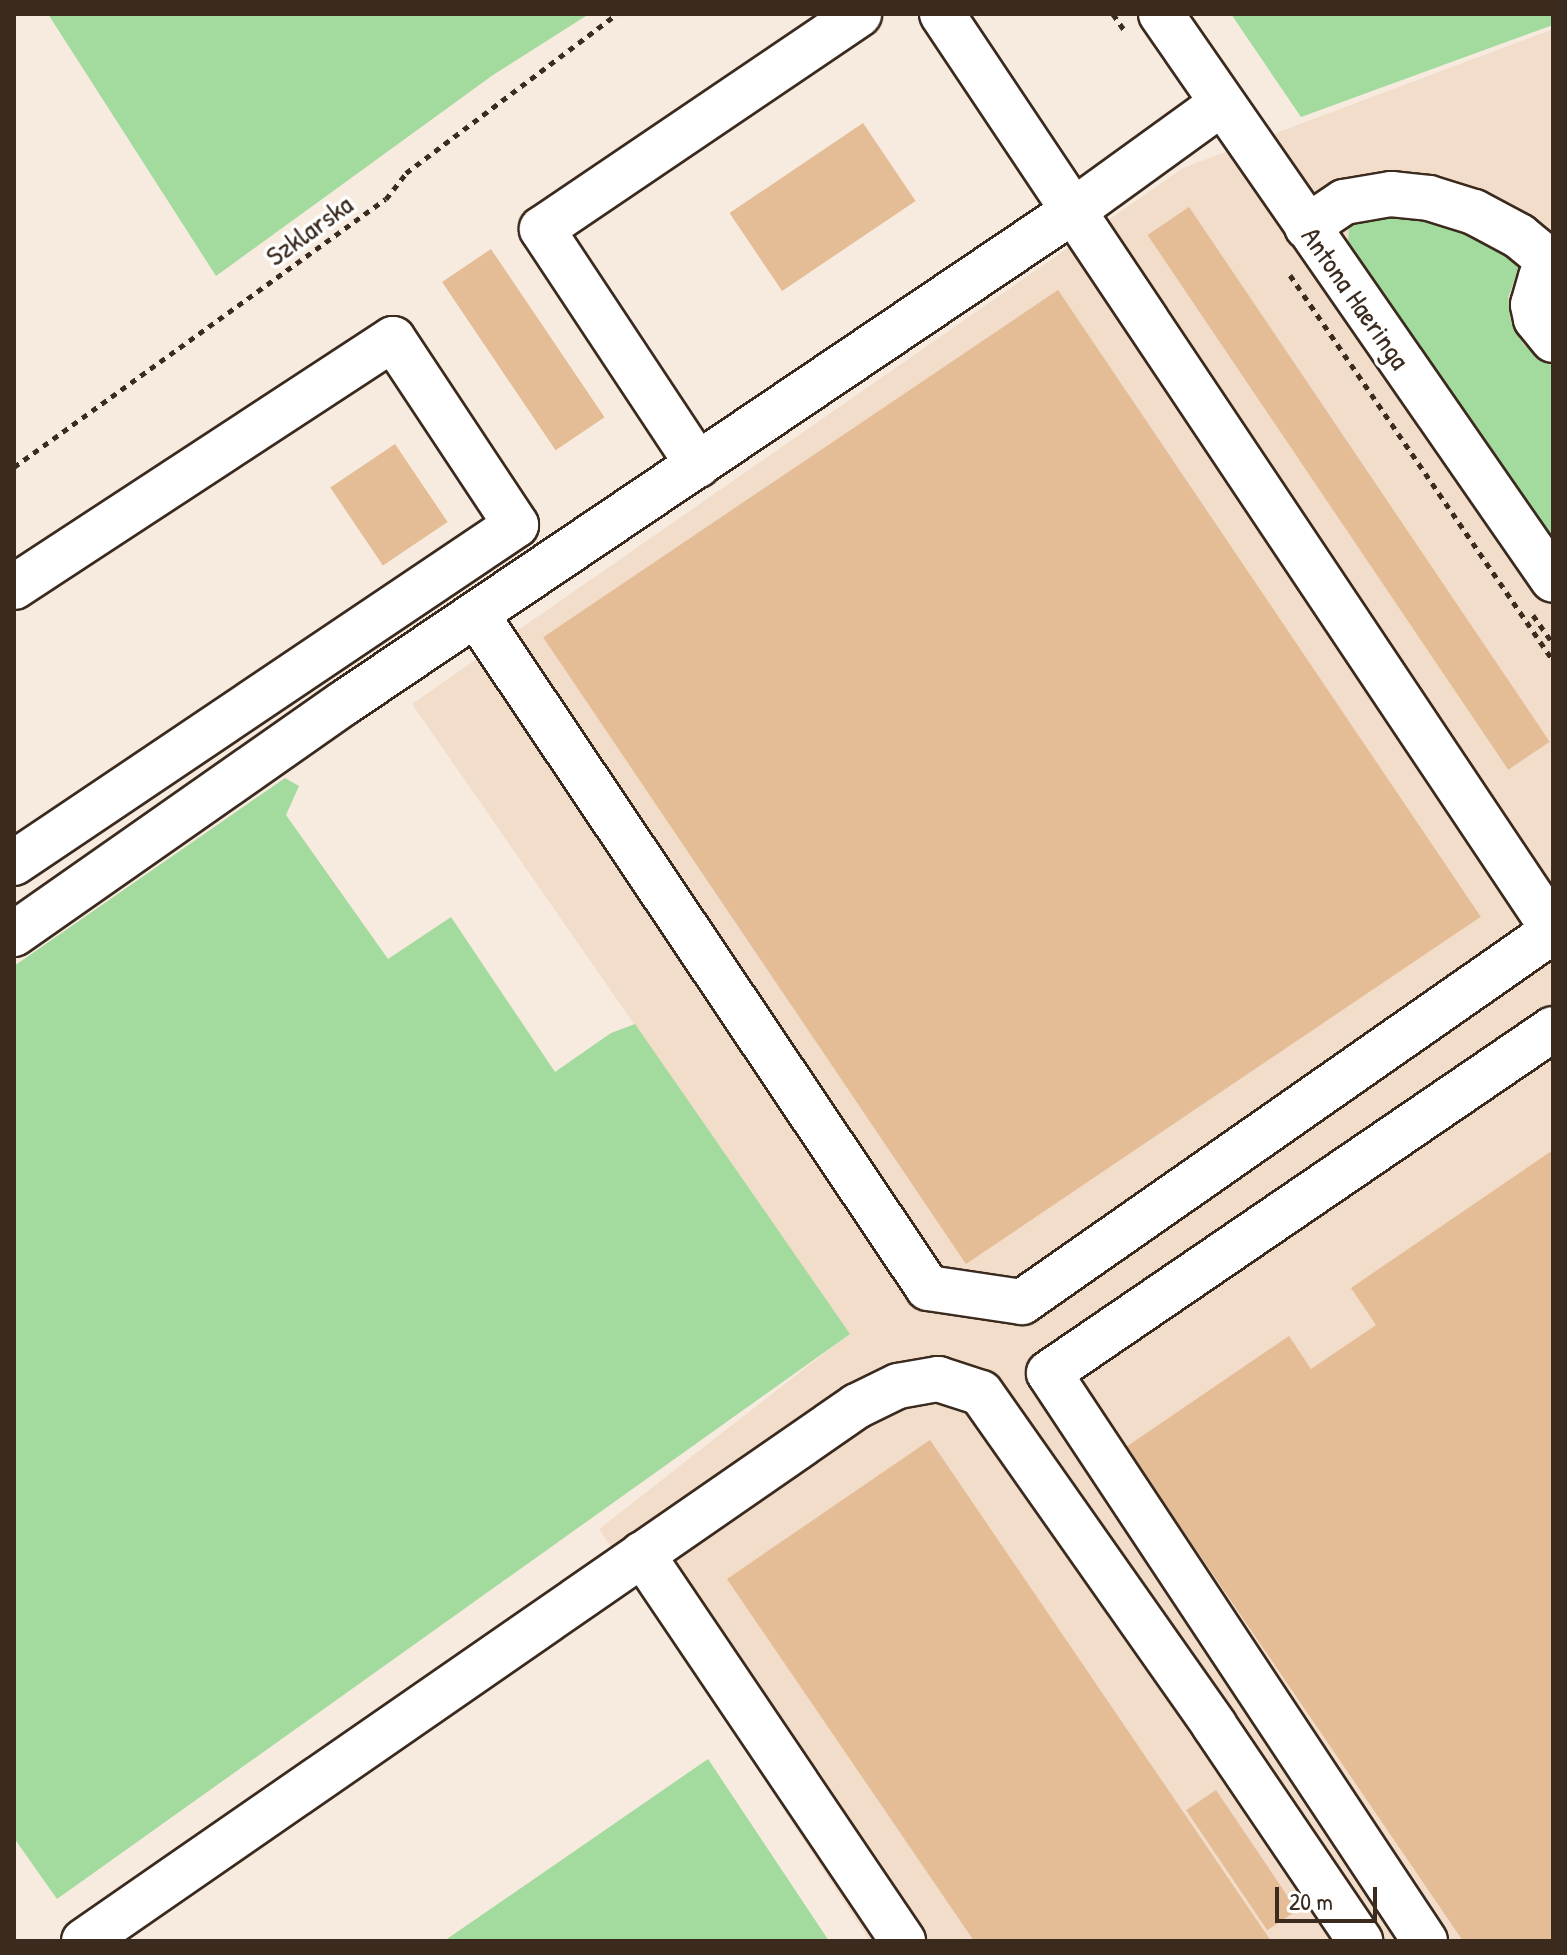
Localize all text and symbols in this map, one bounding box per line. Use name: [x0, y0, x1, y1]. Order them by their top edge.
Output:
street label: Szklarska: [259, 187, 359, 273]
street label: Antona Haeringa: [1295, 221, 1417, 375]
scale bar: [1279, 1871, 1381, 1921]
text: 20 m: [1289, 1885, 1333, 1917]

